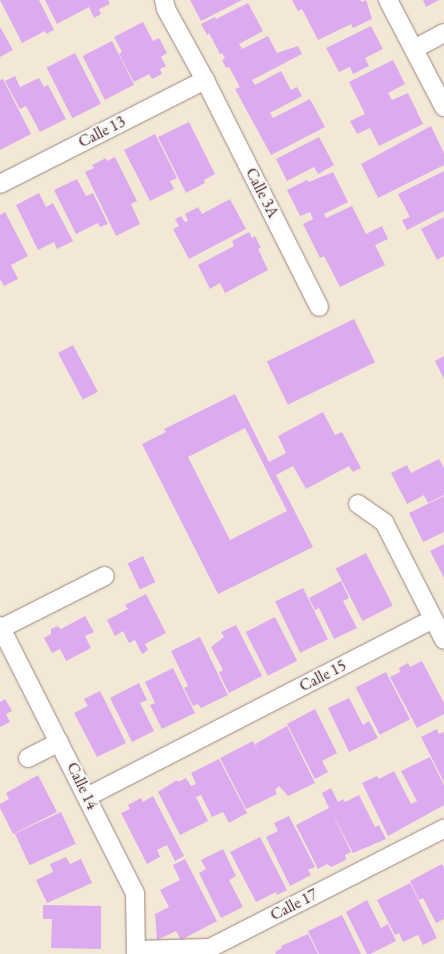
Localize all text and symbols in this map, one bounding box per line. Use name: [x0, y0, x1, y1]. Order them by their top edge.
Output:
street label: Calle 13: [75, 112, 129, 152]
street label: Calle 3A: [241, 165, 283, 221]
street label: Calle 15: [296, 656, 350, 696]
street label: Calle 14: [62, 759, 102, 813]
street label: Calle 17: [267, 885, 321, 925]

